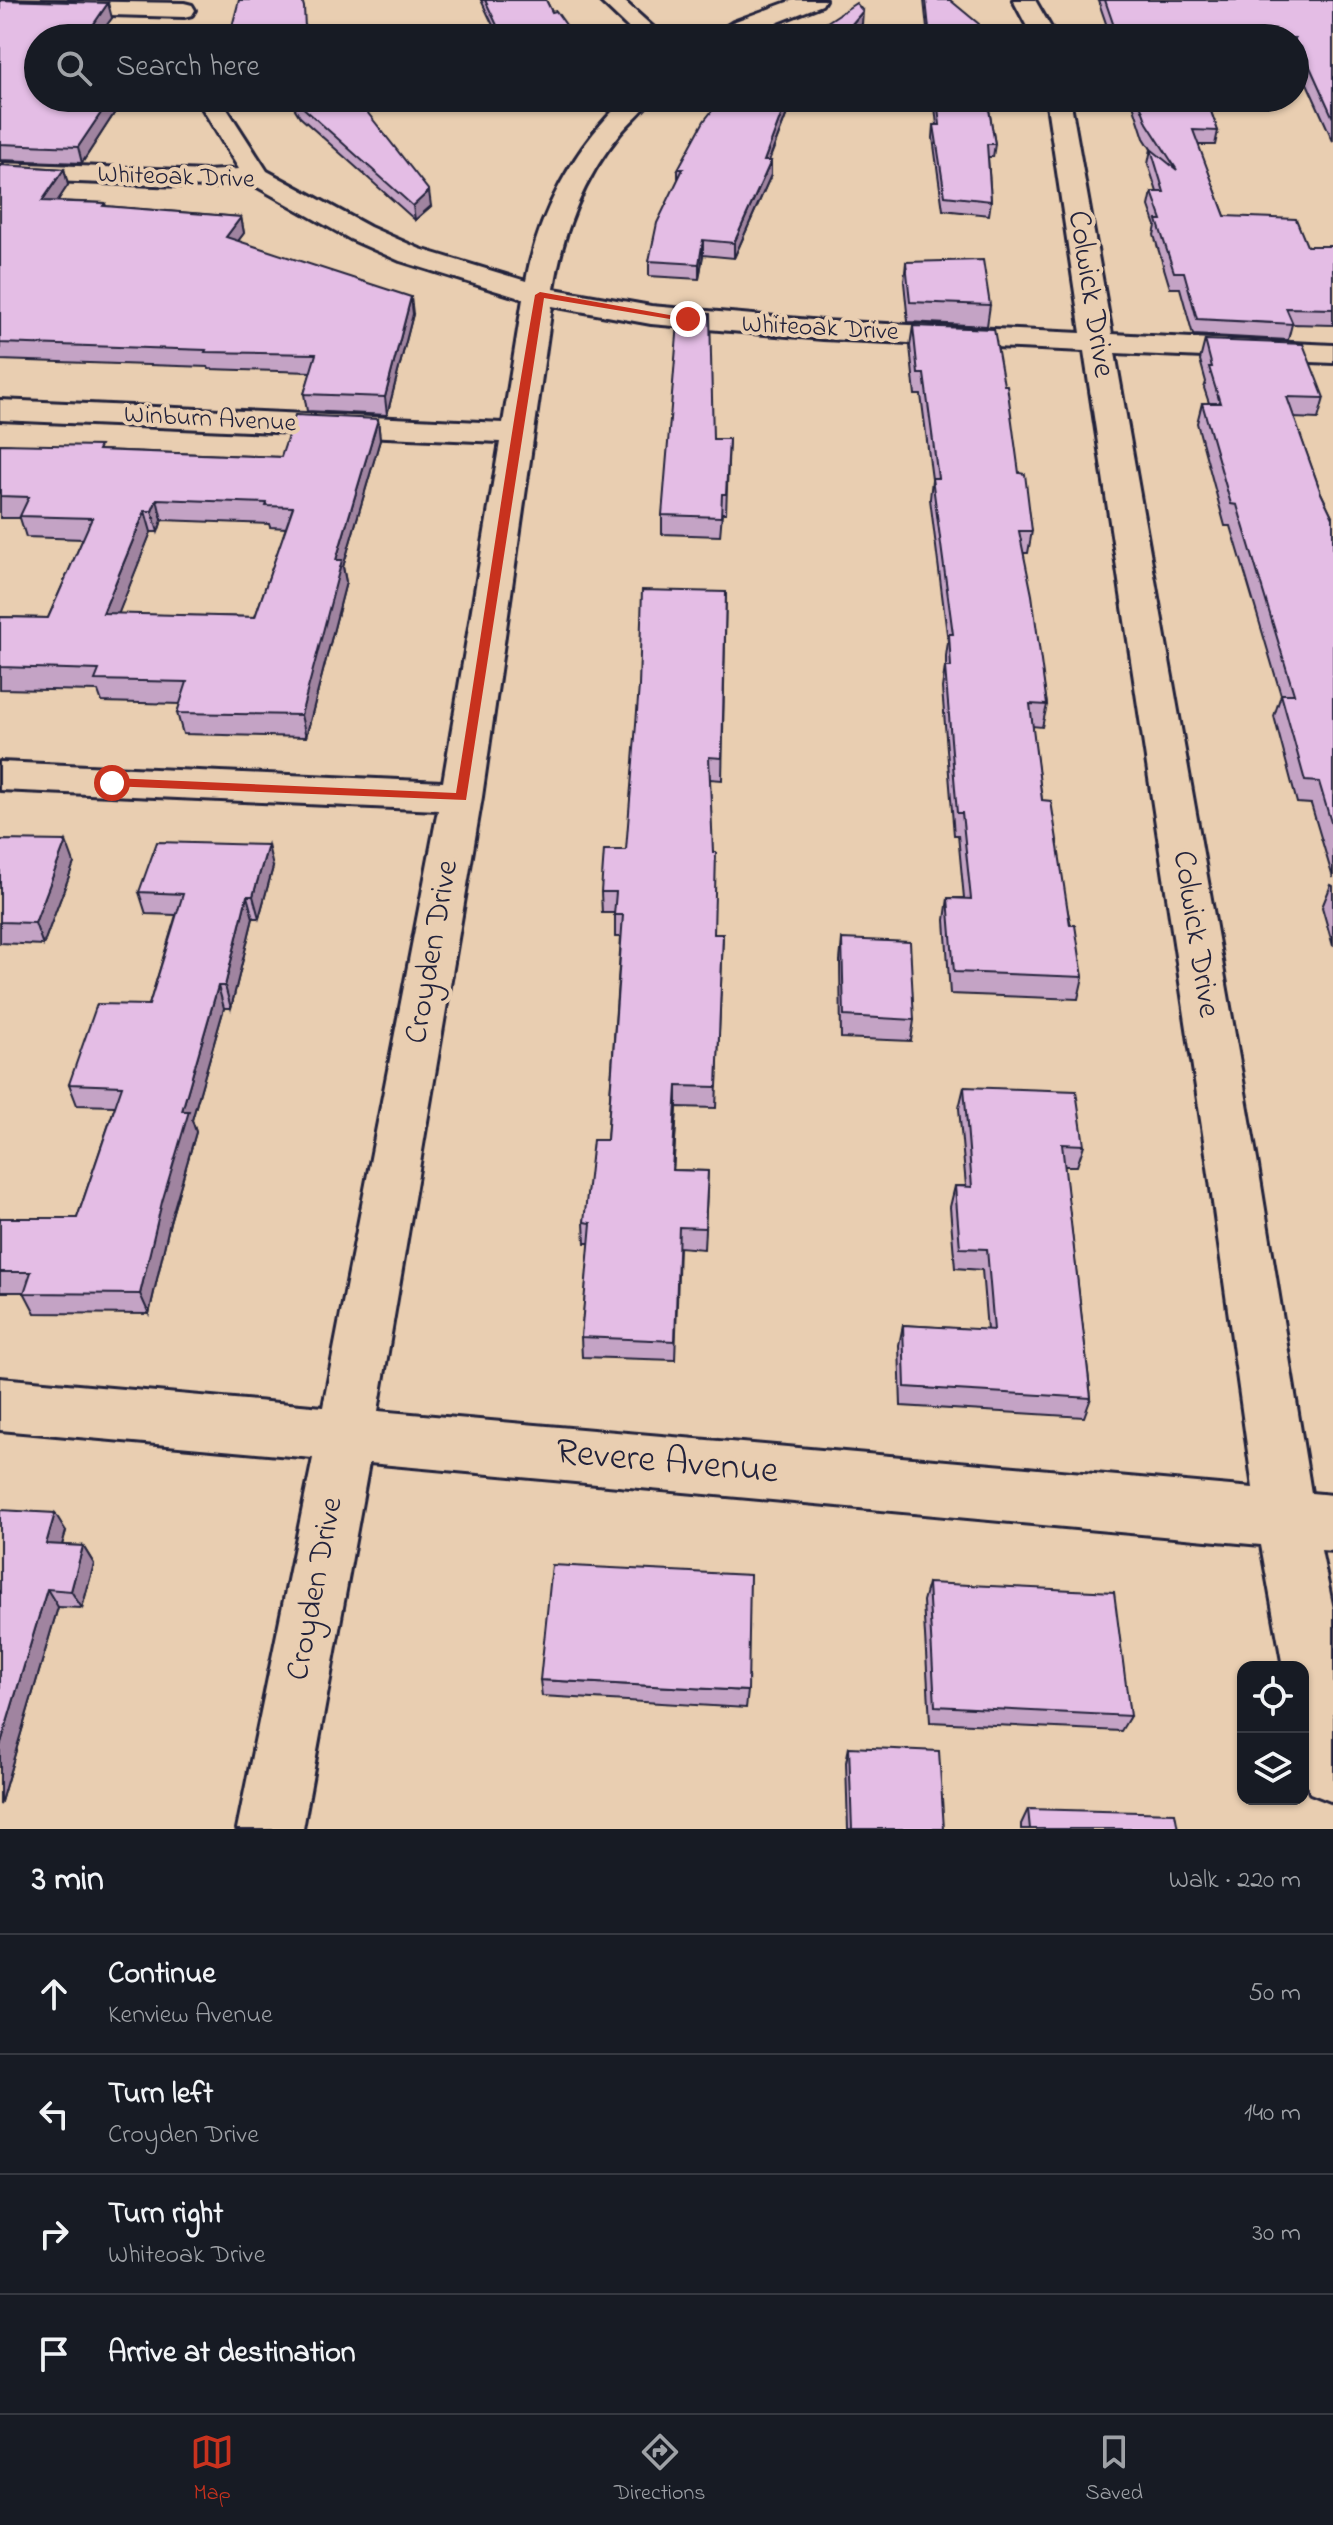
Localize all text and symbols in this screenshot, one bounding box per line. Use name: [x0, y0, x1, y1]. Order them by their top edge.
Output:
search box: [24, 24, 1309, 112]
icon: search: [52, 46, 96, 90]
text: Search here: [116, 46, 260, 90]
street label: Whiteoak Drive: [97, 156, 256, 200]
street label: Colwick Drive: [1054, 207, 1126, 382]
route end: [670, 301, 706, 337]
street label: Whiteoak Drive: [740, 306, 900, 352]
street label: Winburn Avenue: [123, 397, 298, 444]
route start: [94, 765, 130, 801]
street label: Colwick Drive: [1159, 847, 1231, 1022]
street label: Croyden Drive: [394, 856, 472, 1048]
street label: Revere Avenue: [554, 1425, 781, 1501]
street label: Croyden Drive: [275, 1493, 357, 1685]
map controls: [1237, 1661, 1309, 1805]
button: locate: [1237, 1661, 1309, 1733]
button: layers: [1237, 1733, 1309, 1805]
text: 3 min: [32, 1856, 104, 1906]
text: Walk · 220 m: [1169, 1862, 1301, 1900]
text: Continue: [108, 1953, 216, 1997]
icon: ahead: [32, 1972, 76, 2016]
text: 50 m: [1248, 1975, 1301, 2013]
text: Kenview Avenue: [108, 1997, 273, 2035]
text: Turn left: [108, 2073, 213, 2117]
icon: left: [32, 2092, 76, 2136]
text: 140 m: [1244, 2095, 1301, 2133]
text: Croyden Drive: [108, 2117, 259, 2155]
text: Turn right: [108, 2193, 223, 2237]
icon: right: [32, 2212, 76, 2256]
text: 30 m: [1252, 2215, 1301, 2253]
text: Whiteoak Drive: [108, 2237, 265, 2275]
icon: arrive: [32, 2332, 76, 2376]
text: Arrive at destination: [108, 2332, 356, 2376]
tab: Map: [190, 2430, 234, 2510]
tab: Directions: [614, 2430, 705, 2510]
tab: Saved: [1086, 2430, 1143, 2510]

